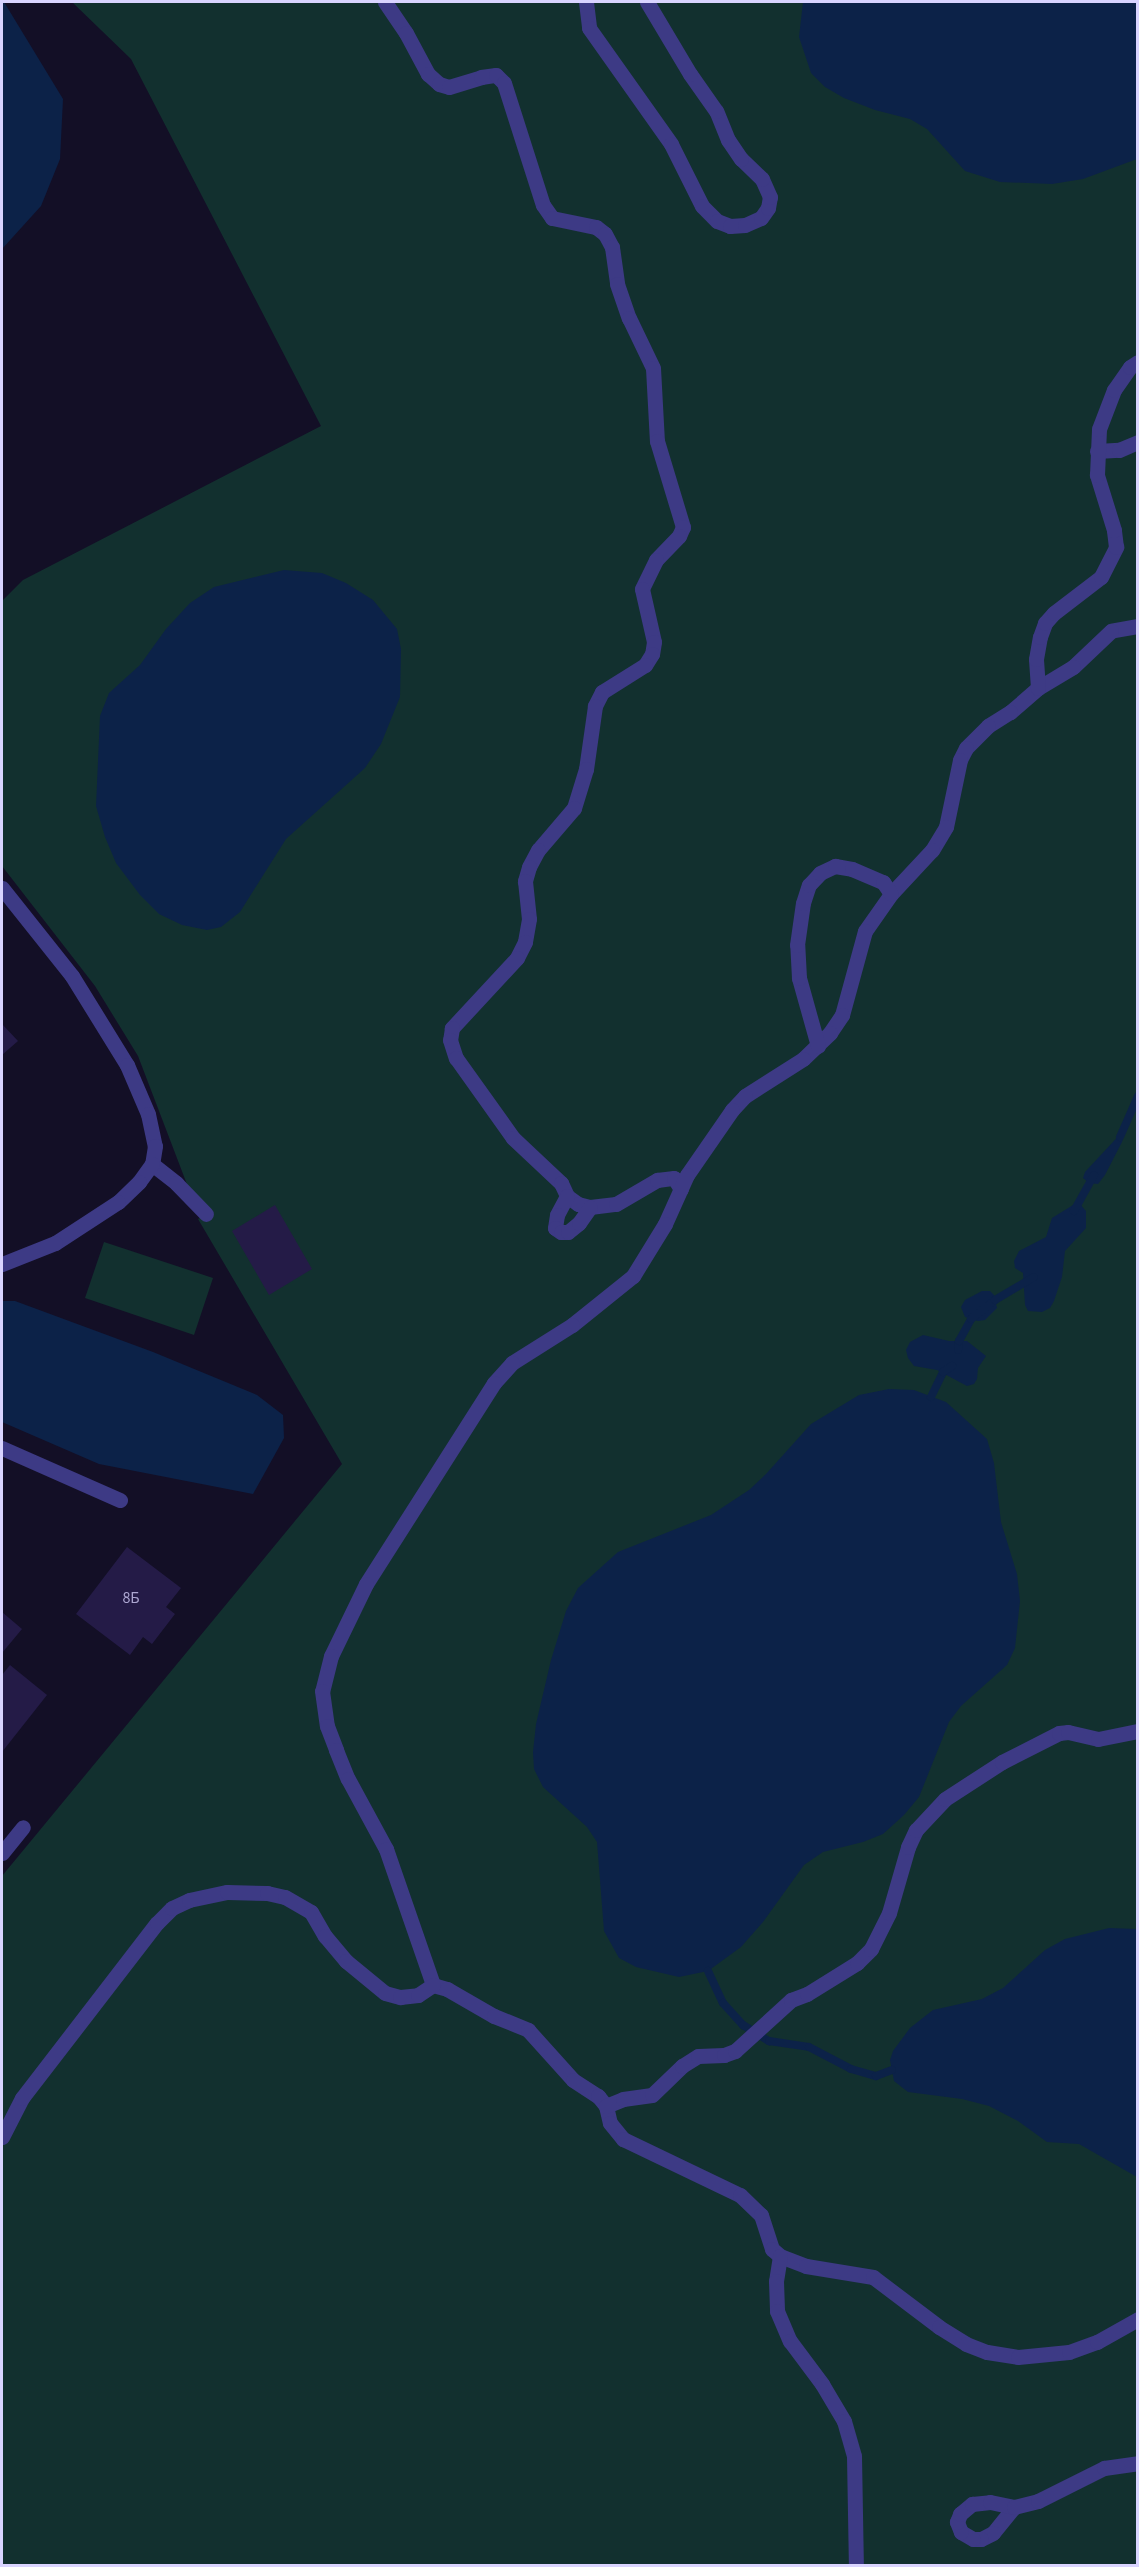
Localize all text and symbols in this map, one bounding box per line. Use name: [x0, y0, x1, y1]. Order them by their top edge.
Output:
house number: 8Б: [122, 1588, 140, 1608]

